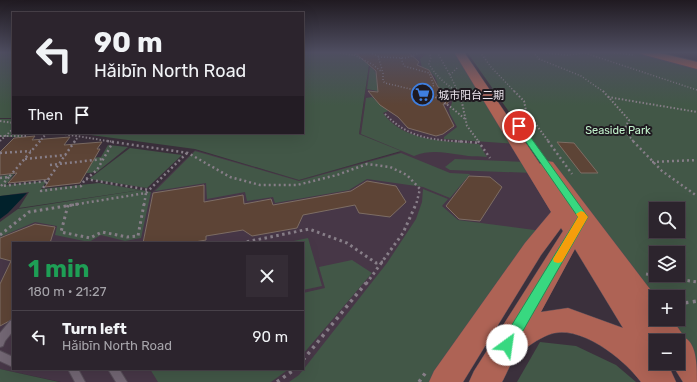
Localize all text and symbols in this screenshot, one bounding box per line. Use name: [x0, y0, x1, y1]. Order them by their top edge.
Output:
text: 90 m: [94, 26, 163, 59]
icon: left: [28, 28, 80, 80]
text: Hǎibīn North Road: [94, 60, 246, 82]
supermarket icon: 城市阳台二期: [410, 82, 436, 108]
place label: 城市阳台二期: [438, 89, 504, 102]
icon: arrive: [71, 104, 93, 126]
text: Then: [28, 106, 63, 124]
pin: [502, 109, 536, 143]
icon: arrive: [508, 115, 530, 137]
park label: Seaside Park: [585, 124, 651, 137]
map controls: [649, 202, 685, 370]
button: search: [649, 202, 685, 238]
button: layers: [649, 246, 685, 282]
text: 1 min: [28, 255, 89, 283]
button: close: [246, 255, 288, 297]
text: 180 m · 21:27: [28, 284, 106, 299]
button: +: [649, 290, 685, 326]
text: Turn left: [62, 320, 127, 338]
position arrow: [486, 324, 528, 366]
icon: left: [28, 326, 50, 348]
text: 90 m: [253, 328, 288, 346]
button: −: [649, 334, 685, 370]
text: Hǎibīn North Road: [62, 338, 172, 353]

